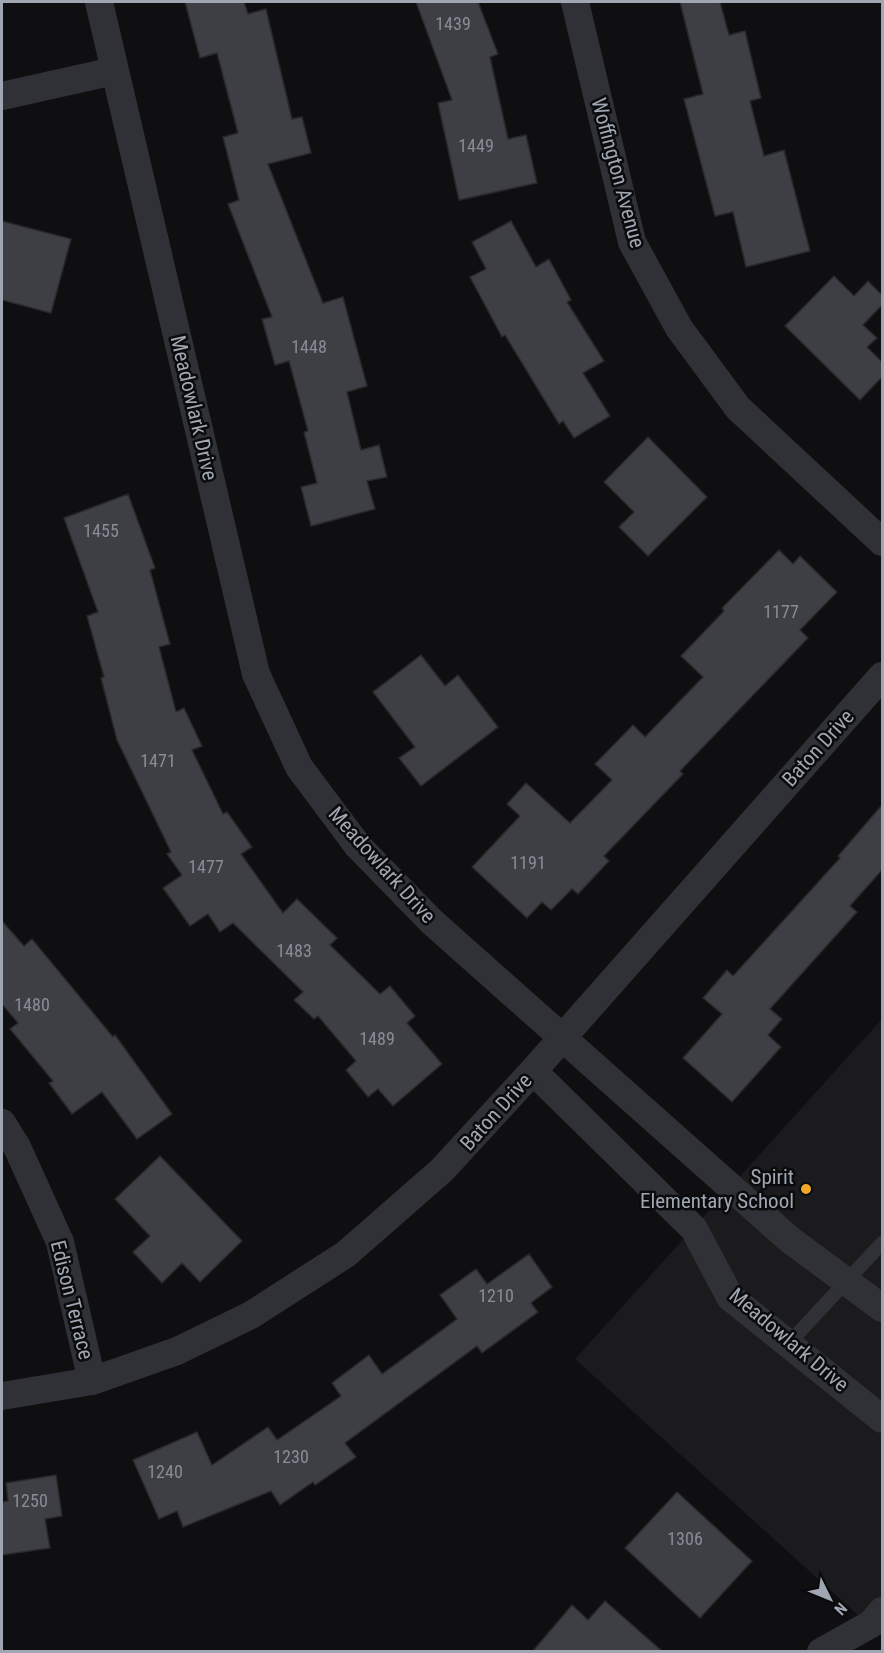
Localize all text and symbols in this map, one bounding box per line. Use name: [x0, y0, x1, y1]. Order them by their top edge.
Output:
house number: 1439: [435, 13, 471, 34]
street label: Woffington Avenue: [586, 95, 650, 251]
house number: 1449: [458, 135, 494, 156]
street label: Meadowlark Drive: [166, 333, 222, 483]
house number: 1448: [291, 336, 327, 357]
house number: 1455: [83, 520, 119, 541]
house number: 1177: [763, 601, 799, 622]
street label: Baton Drive: [777, 705, 859, 791]
house number: 1471: [140, 750, 176, 771]
street label: Meadowlark Drive: [324, 802, 440, 928]
house number: 1191: [510, 852, 546, 873]
house number: 1477: [188, 856, 224, 877]
house number: 1483: [276, 940, 312, 961]
house number: 1480: [14, 994, 50, 1015]
house number: 1489: [359, 1028, 395, 1049]
street label: Baton Drive: [455, 1069, 537, 1155]
place label: Spirit Elementary School: [640, 1165, 794, 1213]
marker: Spirit Elementary School: [799, 1182, 813, 1196]
street label: Edison Terrace: [46, 1238, 98, 1362]
street label: Meadowlark Drive: [725, 1283, 853, 1397]
house number: 1210: [478, 1285, 514, 1306]
house number: 1230: [273, 1446, 309, 1467]
house number: 1240: [147, 1461, 183, 1482]
house number: 1250: [12, 1490, 48, 1511]
house number: 1306: [667, 1528, 703, 1549]
north arrow: [800, 1569, 860, 1629]
text: N: [830, 1599, 851, 1619]

